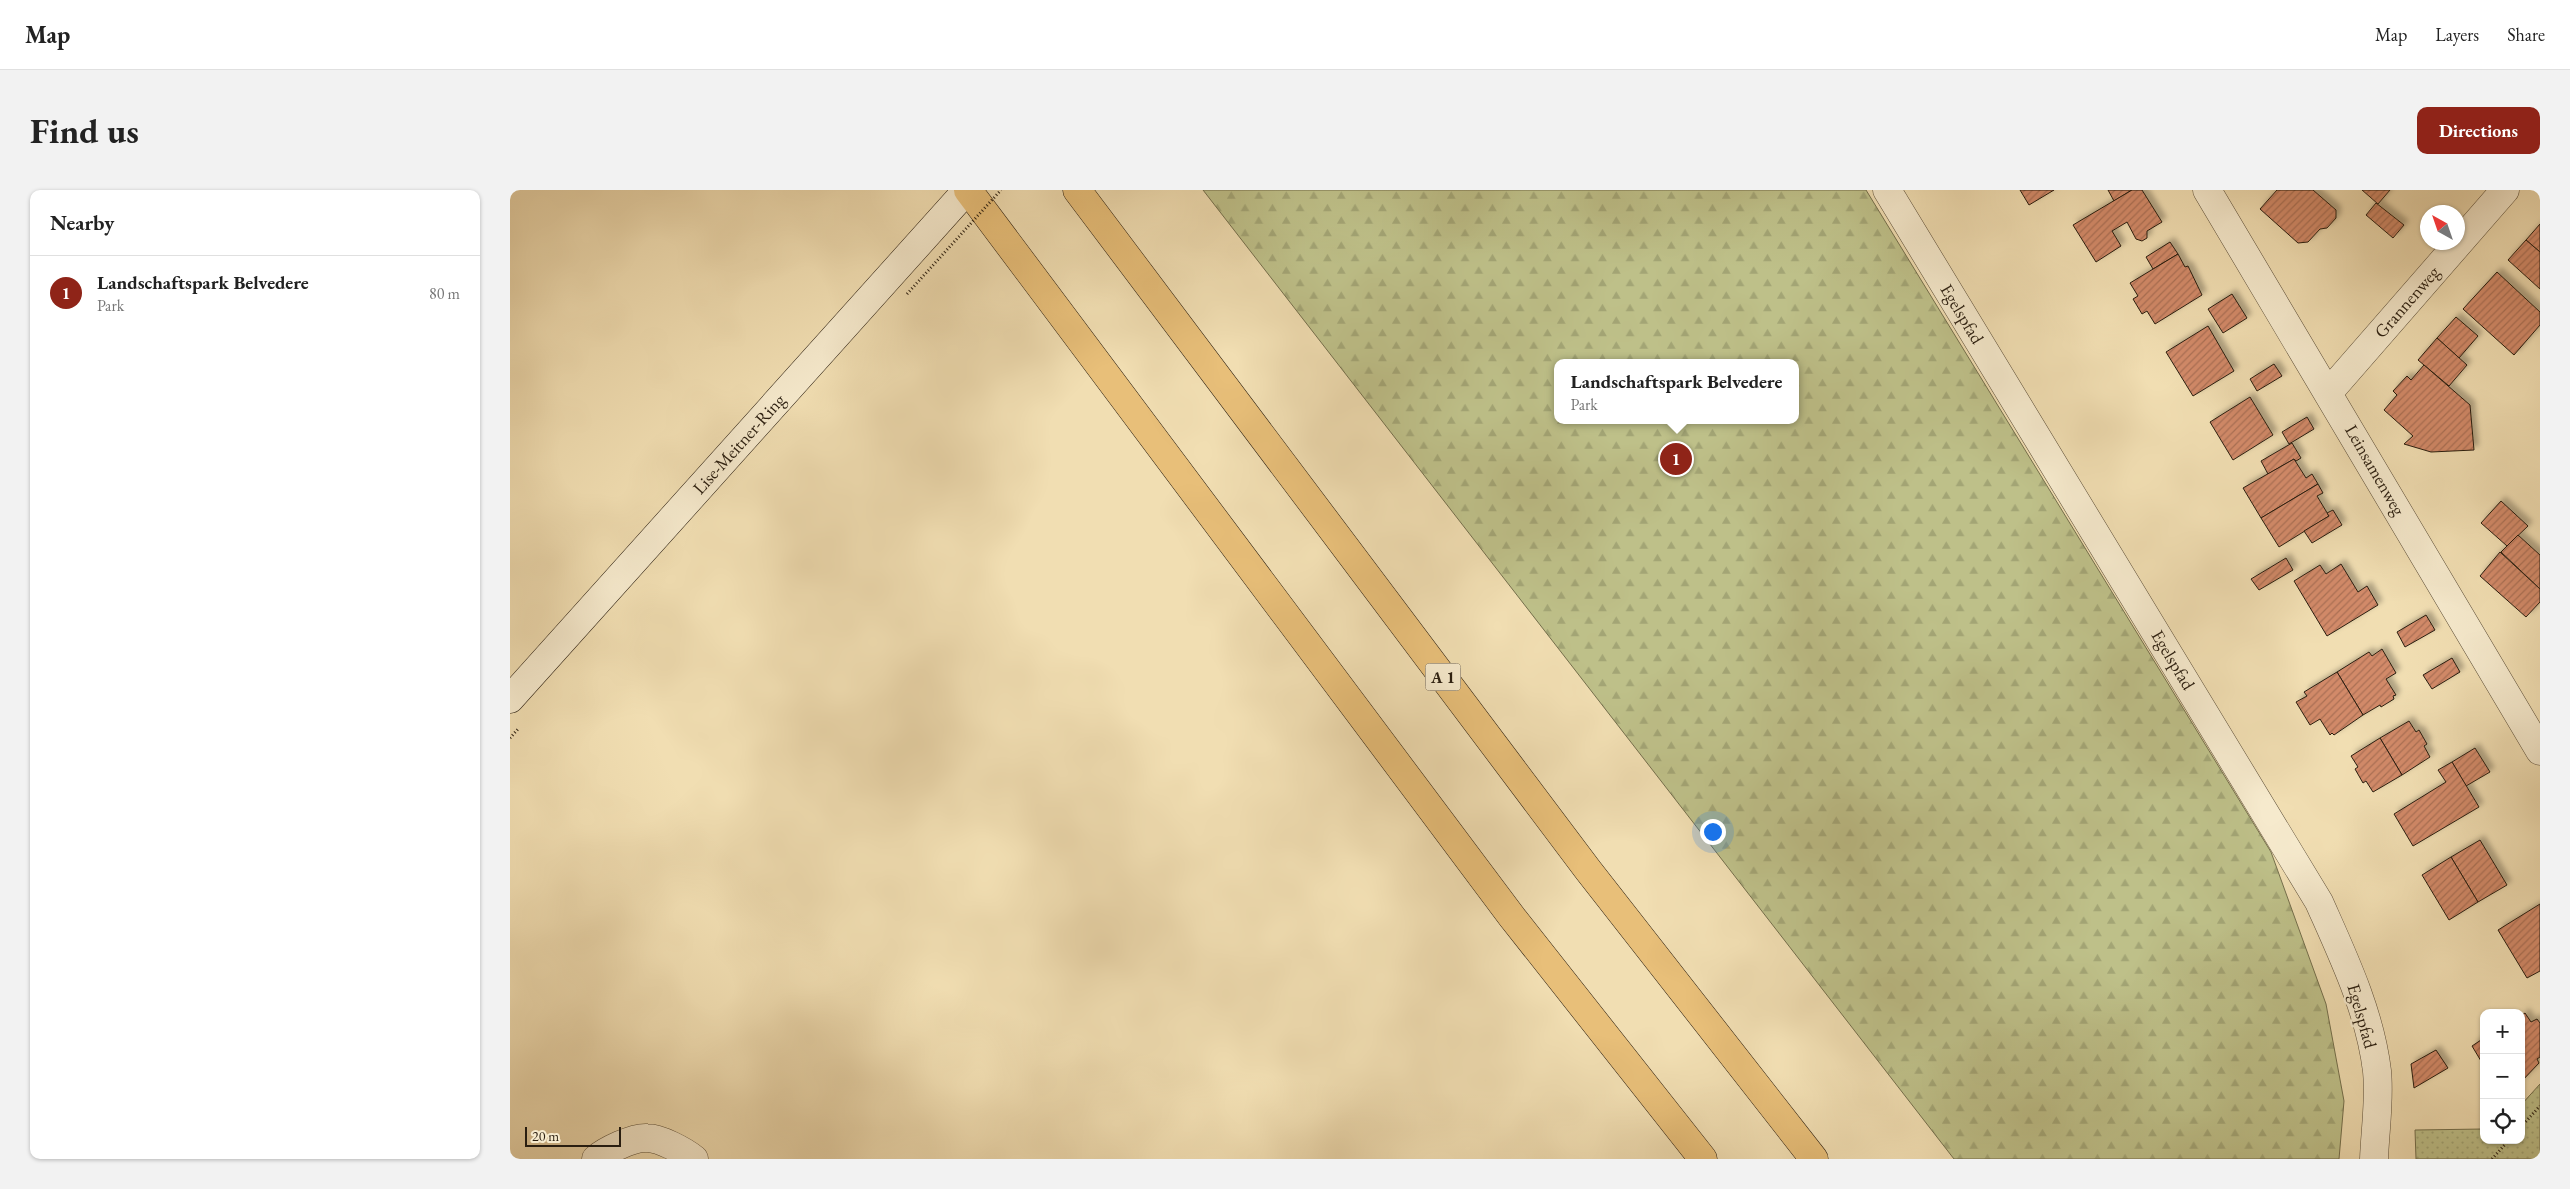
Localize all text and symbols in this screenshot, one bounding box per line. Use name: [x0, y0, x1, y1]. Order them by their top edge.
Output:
text: Map: [25, 19, 70, 50]
text: Map: [2375, 23, 2407, 46]
text: Layers: [2435, 23, 2479, 46]
text: Share: [2507, 23, 2545, 46]
button: Directions: [2417, 107, 2540, 154]
text: Find us: [30, 108, 139, 153]
north arrow: [2420, 205, 2465, 250]
text: Nearby: [50, 209, 114, 236]
street label: Grannenweg: [2369, 261, 2444, 342]
text: Landschaftspark Belvedere: [97, 270, 309, 295]
street label: Egelspfad: [1936, 280, 1990, 349]
text: 1: [62, 283, 70, 304]
text: 80 m: [429, 283, 460, 304]
text: Park: [97, 295, 124, 316]
popup: [1554, 359, 1799, 424]
text: Landschaftspark Belvedere: [1571, 369, 1782, 394]
street label: Lise-Meitner-Ring: [687, 388, 790, 499]
text: Park: [1571, 394, 1598, 415]
street label: Leinsamenweg: [2340, 420, 2411, 519]
pin: 1: [1660, 440, 1692, 478]
street label: Egelspfad: [2147, 626, 2201, 695]
road number: A 1: [1426, 664, 1460, 691]
your location: [1700, 819, 1726, 845]
street label: Egelspfad: [2342, 981, 2383, 1052]
map controls: [2480, 1009, 2525, 1144]
button: +: [2480, 1009, 2525, 1054]
button: −: [2480, 1054, 2525, 1099]
button: locate: [2480, 1099, 2525, 1144]
scale bar: [525, 1124, 621, 1147]
text: 20 m: [532, 1127, 559, 1145]

